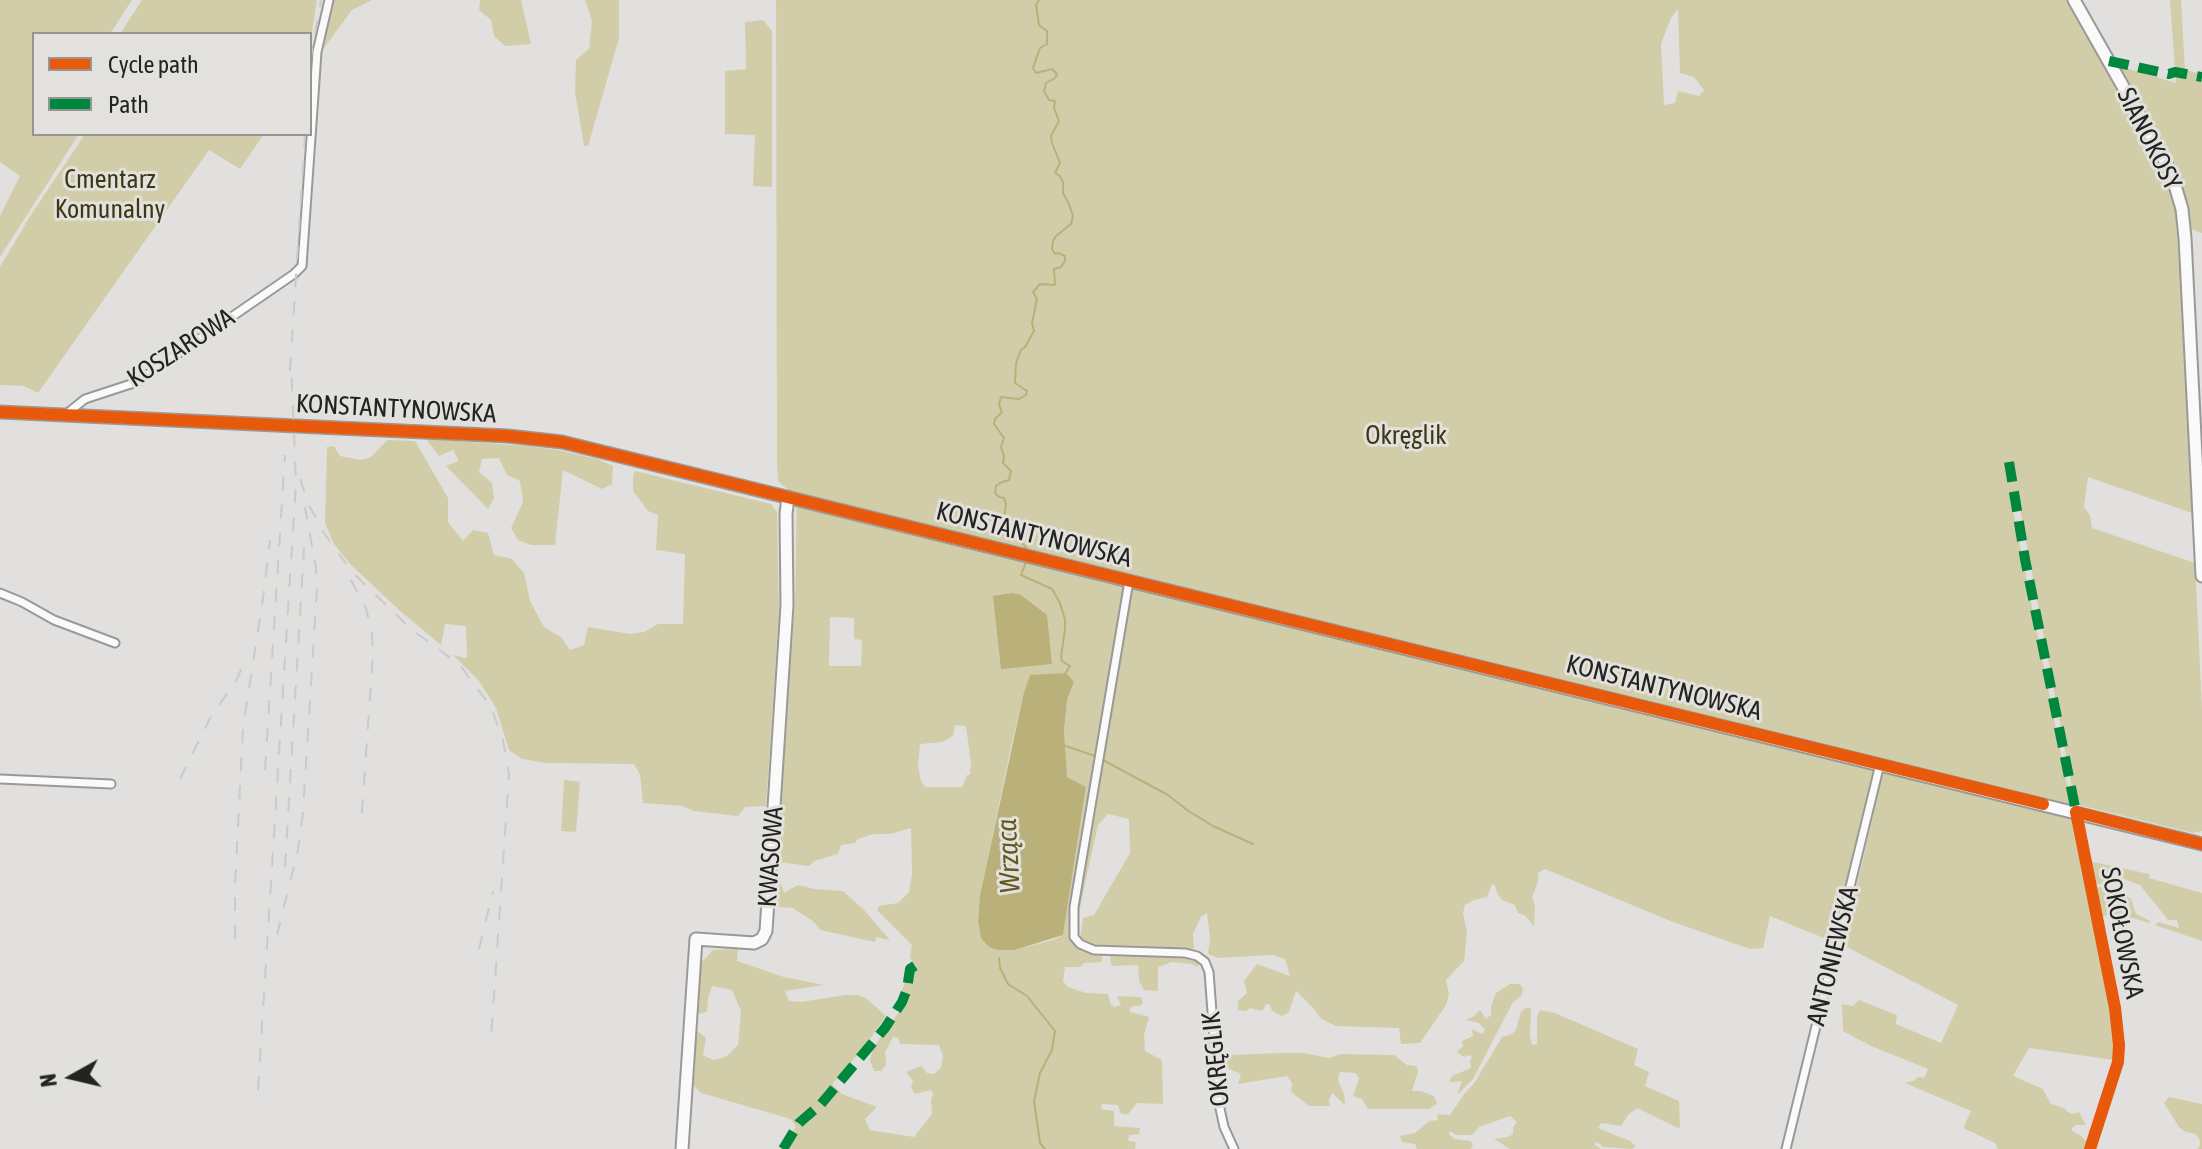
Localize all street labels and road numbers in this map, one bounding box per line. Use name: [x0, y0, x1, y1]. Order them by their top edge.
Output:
street label: SIANOKOSY: [2110, 83, 2188, 195]
street label: KOSZAROWA: [122, 302, 240, 394]
street label: KONSTANTYNOWSKA: [295, 388, 497, 430]
street label: KONSTANTYNOWSKA: [933, 496, 1135, 574]
street label: KONSTANTYNOWSKA: [1563, 649, 1765, 727]
street label: KWASOWA: [752, 806, 790, 908]
street label: SOKOŁOWSKA: [2094, 865, 2150, 1001]
street label: ANTONIEWSKA: [1801, 883, 1865, 1029]
street label: OKRĘGLIK: [1196, 1010, 1236, 1108]

